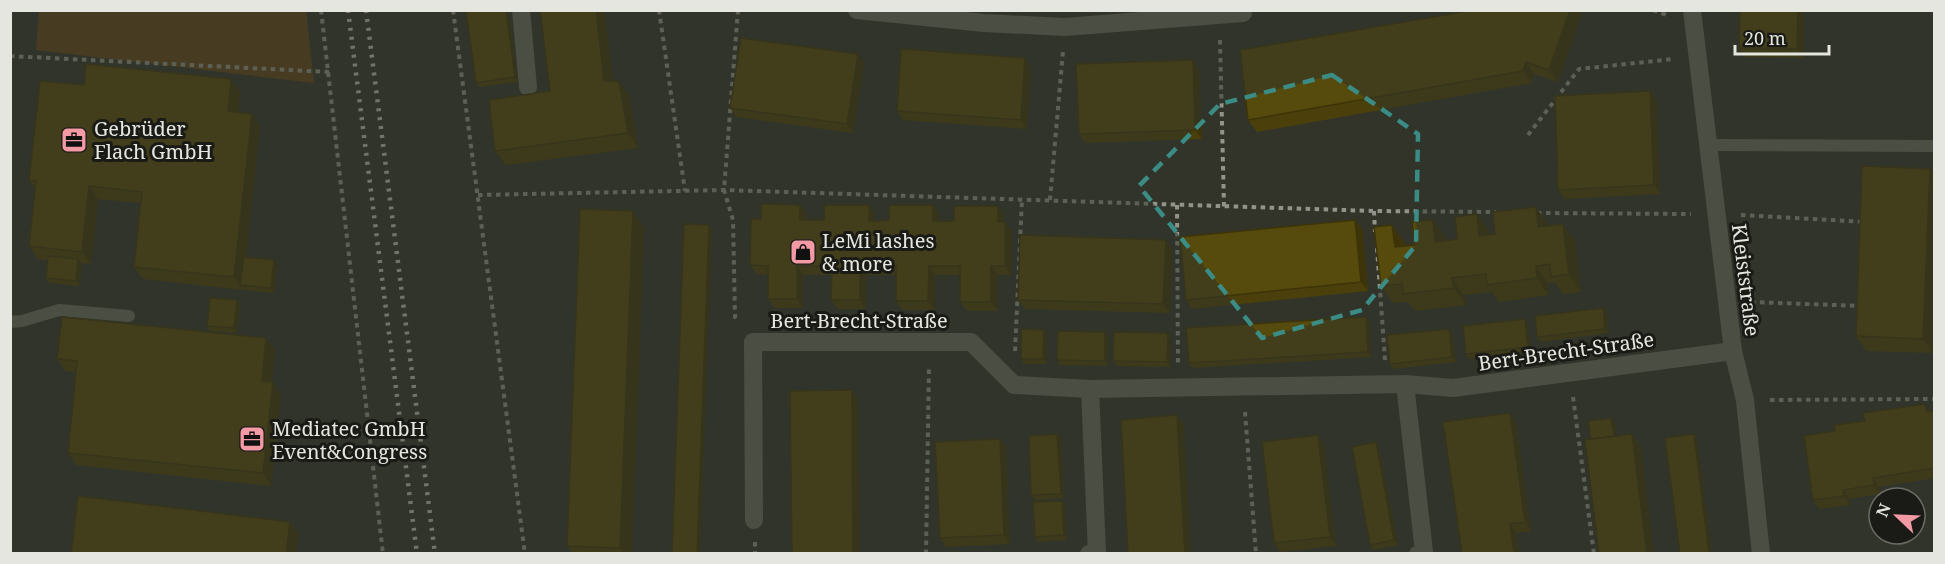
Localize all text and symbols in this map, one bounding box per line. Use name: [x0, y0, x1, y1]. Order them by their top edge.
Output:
scale bar: [1735, 18, 1830, 56]
text: 20 m: [1744, 26, 1786, 50]
place label: Gebrüder Flach GmbH: [94, 115, 212, 165]
office icon: Gebrüder Flach GmbH: [59, 125, 89, 155]
street label: Kleiststraße: [1726, 222, 1766, 338]
place label: LeMi lashes & more: [822, 227, 934, 277]
shop icon: LeMi lashes & more: [788, 237, 818, 267]
street label: Bert-Brecht-Straße: [770, 307, 948, 334]
street label: Bert-Brecht-Straße: [1476, 325, 1656, 377]
place label: Mediatec GmbH Event&Congress: [272, 415, 427, 465]
office icon: Mediatec GmbH Event&Congress: [237, 424, 267, 454]
north arrow: [1867, 486, 1927, 546]
text: N: [1871, 500, 1896, 520]

